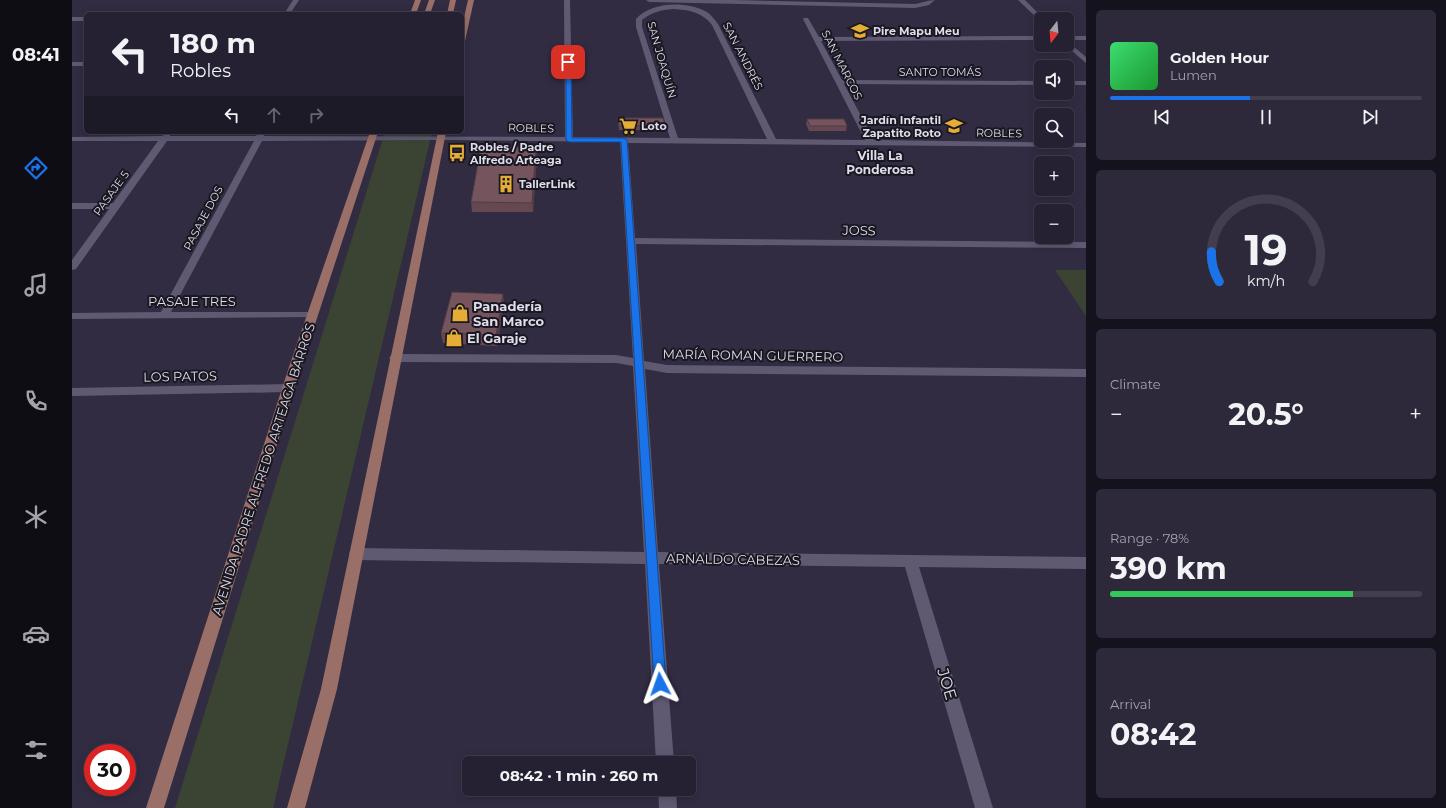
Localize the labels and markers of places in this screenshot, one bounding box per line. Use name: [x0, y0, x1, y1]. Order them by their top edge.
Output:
school or university icon: Pire Mapu Meu: [850, 21, 870, 41]
place label: Pire Mapu Meu: [873, 24, 960, 38]
pin: [551, 45, 585, 79]
place label: Jardín Infantil Zapatito Roto: [860, 113, 941, 140]
supermarket icon: Loto: [618, 116, 638, 136]
school or university icon: Jardín Infantil Zapatito Roto: [944, 116, 964, 136]
place label: Loto: [641, 119, 667, 133]
place label: Robles / Padre Alfredo Arteaga: [469, 140, 562, 167]
bus stop icon: Robles / Padre Alfredo Arteaga: [447, 143, 467, 163]
building icon: TallerLink: [496, 174, 516, 194]
place label: TallerLink: [519, 177, 576, 191]
place label: Panadería San Marco: [473, 298, 544, 329]
shop icon: Panadería San Marco: [450, 303, 470, 323]
shop icon: El Garaje: [444, 328, 464, 348]
place label: El Garaje: [467, 330, 527, 346]

